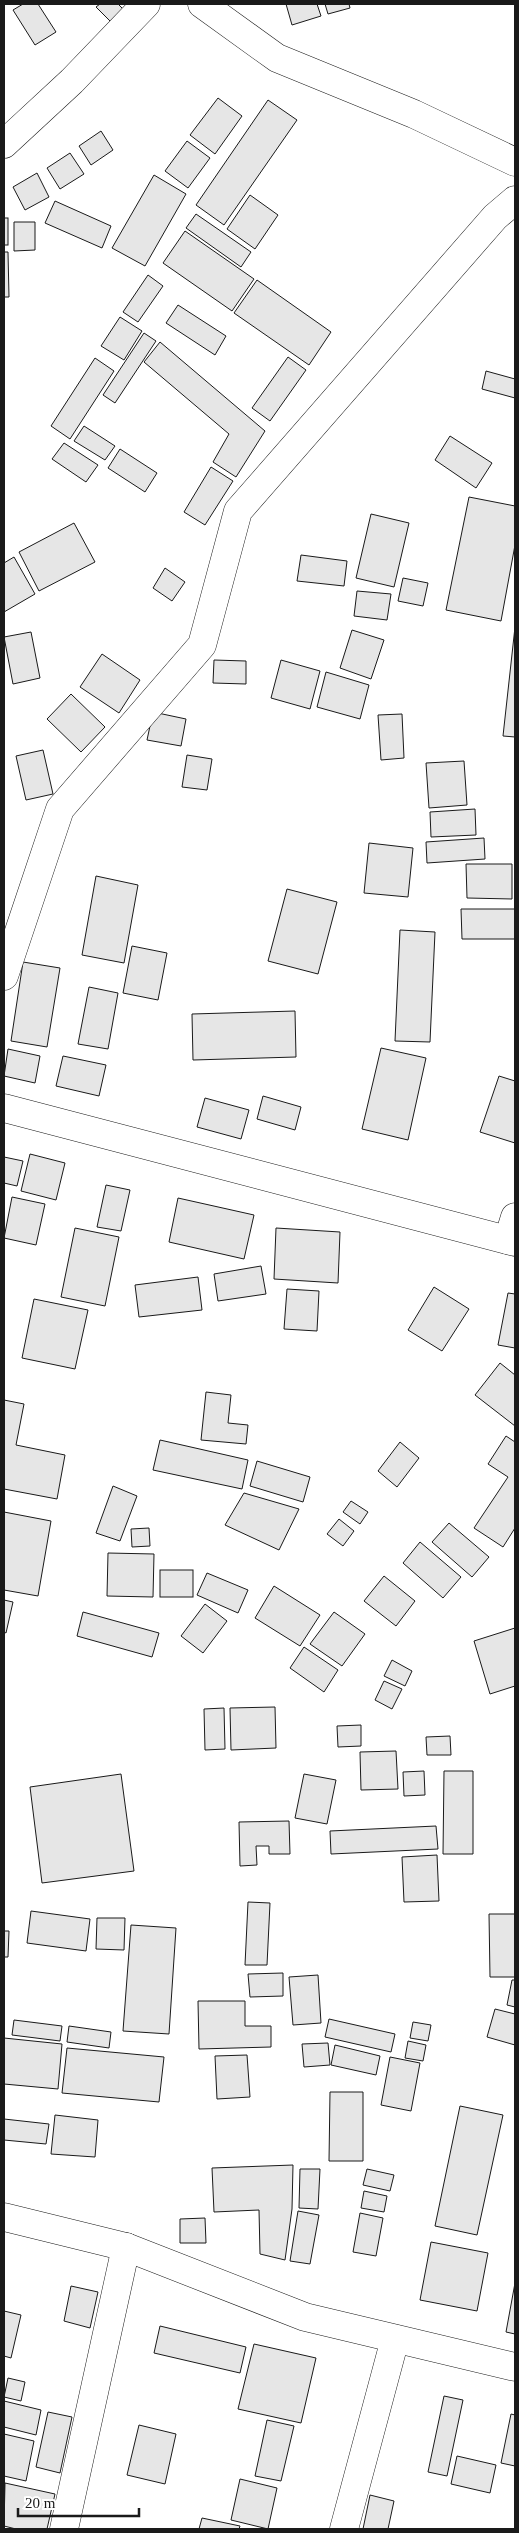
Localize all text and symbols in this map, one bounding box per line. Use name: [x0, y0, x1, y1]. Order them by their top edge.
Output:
scale bar: [18, 2486, 139, 2518]
text: 20 m: [25, 2495, 56, 2511]

